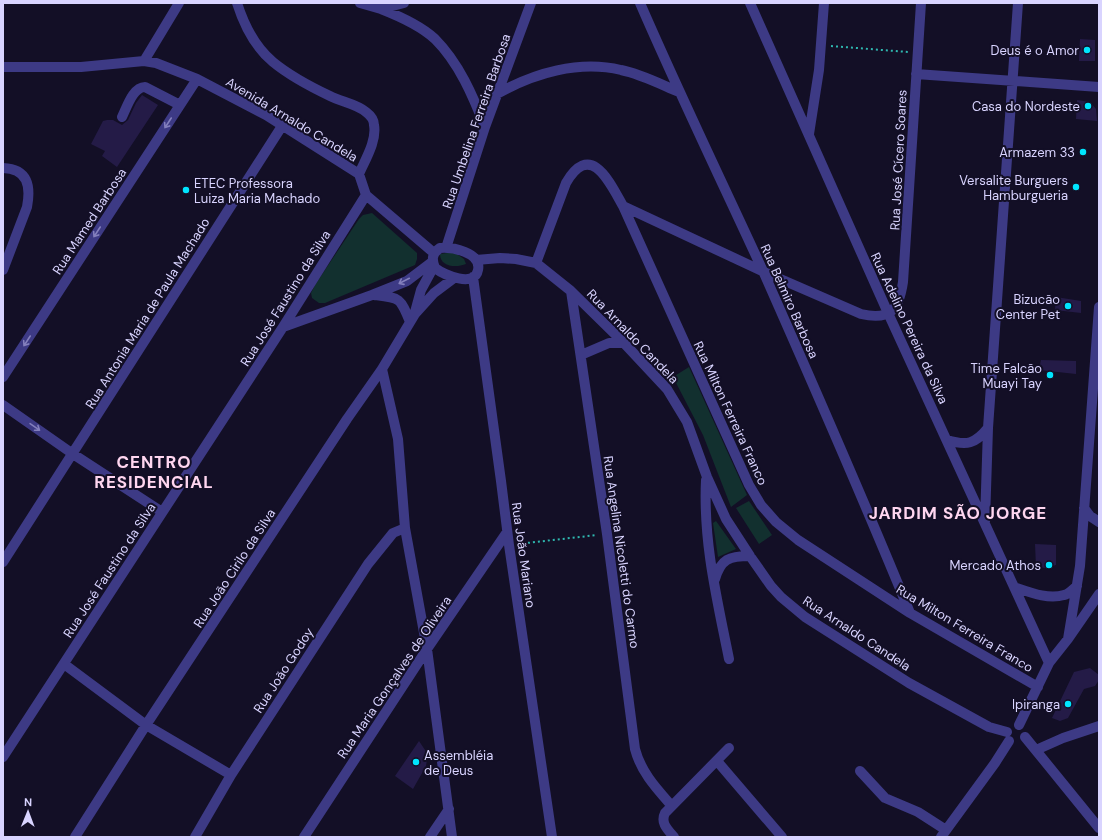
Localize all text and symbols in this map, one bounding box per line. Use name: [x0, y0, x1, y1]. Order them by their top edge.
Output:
street label: Rua Umbelina Ferreira Barbosa: [439, 32, 514, 211]
place label: Deus é o Amor: [990, 42, 1079, 59]
marker: Deus é o Amor: [1082, 45, 1092, 55]
street label: Avenida Arnaldo Candela: [223, 73, 361, 166]
street label: Rua José Cícero Soares: [886, 89, 911, 231]
place label: Casa do Nordeste: [972, 98, 1080, 115]
marker: Casa do Nordeste: [1083, 101, 1093, 111]
one-way arrow: [164, 117, 172, 128]
place label: Armazem 33: [999, 144, 1075, 161]
marker: Armazem 33: [1078, 147, 1088, 157]
street label: Rua Mamed Barbosa: [49, 165, 130, 278]
place label: Versalite Burguers Hamburgueria: [959, 172, 1068, 204]
place label: ETEC Professora Luiza Maria Machado: [194, 175, 321, 207]
marker: Versalite Burguers Hamburgueria: [1071, 182, 1081, 192]
marker: ETEC Professora Luiza Maria Machado: [181, 185, 191, 195]
street label: Rua Antonia Maria de Paula Machado: [81, 214, 214, 412]
one-way arrow: [93, 226, 101, 238]
street label: Rua José Faustino da Silva: [237, 227, 334, 369]
street label: Rua Belmiro Barbosa: [757, 241, 822, 361]
street label: Rua Adelino Pereira da Silva: [867, 250, 952, 407]
one-way arrow: [398, 278, 410, 285]
street label: Rua Arnaldo Candela: [583, 285, 682, 387]
place label: Bizucão Center Pet: [996, 291, 1060, 323]
marker: Bizucão Center Pet: [1063, 301, 1073, 311]
one-way arrow: [22, 335, 30, 347]
street label: Rua Milton Ferreira Franco: [690, 339, 772, 488]
place label: Time Falcão Muayi Tay: [970, 360, 1042, 392]
marker: Time Falcão Muayi Tay: [1045, 370, 1055, 380]
one-way arrow: [29, 423, 40, 431]
district label: CENTRO RESIDENCIAL: [94, 451, 214, 493]
street label: Rua Angelina Nicoletti do Carmo: [600, 455, 643, 650]
street label: Rua José Faustino da Silva: [59, 500, 159, 641]
street label: Rua João Mariano: [508, 501, 539, 609]
district label: JARDIM SÃO JORGE: [869, 502, 1047, 524]
street label: Rua João Cirilo da Silva: [190, 506, 279, 631]
place label: Mercado Athos: [949, 557, 1041, 574]
marker: Mercado Athos: [1044, 560, 1054, 570]
street label: Rua Milton Ferreira Franco: [893, 581, 1037, 676]
street label: Rua Arnaldo Candela: [800, 592, 914, 675]
street label: Rua Maria Gonçalves de Oliveira: [334, 593, 455, 762]
street label: Rua João Godoy: [250, 624, 317, 716]
place label: Ipiranga: [1012, 696, 1060, 713]
marker: Ipiranga: [1063, 699, 1073, 709]
place label: Assembléia de Deus: [424, 747, 493, 779]
marker: Assembléia de Deus: [411, 757, 421, 767]
north arrow: [8, 792, 48, 832]
text: N: [24, 795, 32, 809]

